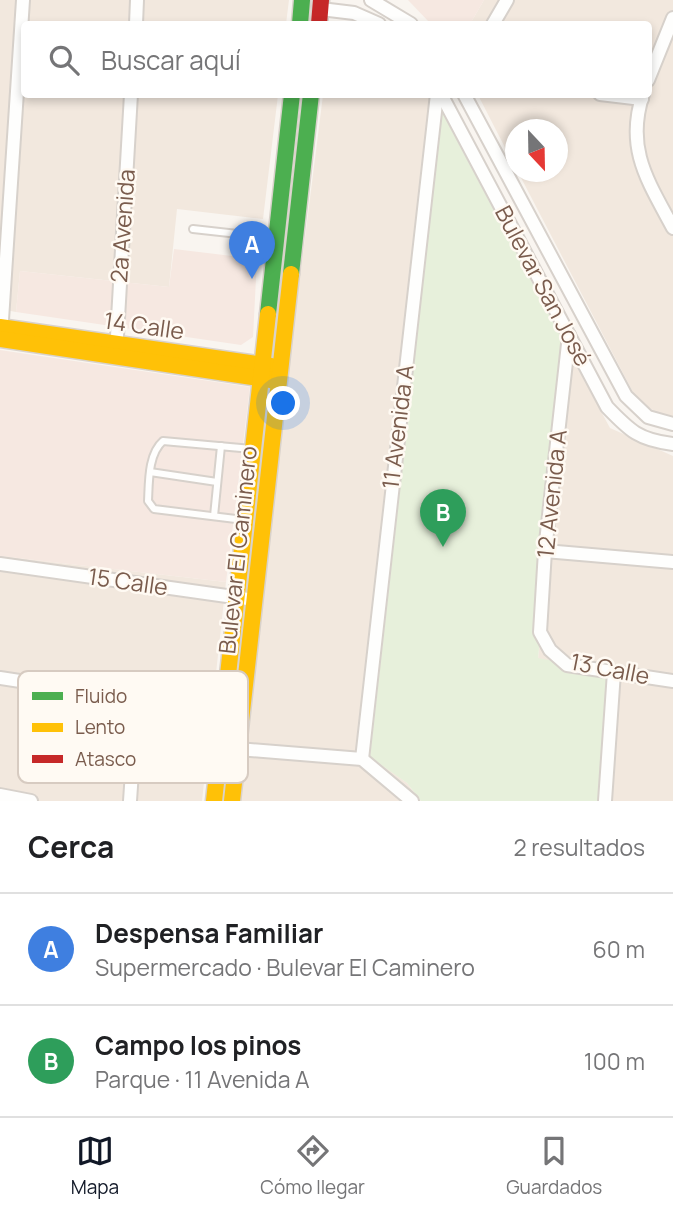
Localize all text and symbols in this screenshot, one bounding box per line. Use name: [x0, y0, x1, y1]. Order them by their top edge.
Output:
search box: [21, 21, 652, 98]
icon: search: [45, 41, 83, 79]
text: Buscar aquí: [101, 42, 241, 78]
north arrow: [505, 119, 568, 182]
street label: 2a Avenida: [102, 168, 142, 284]
street label: Bulevar San José: [488, 200, 600, 371]
pin: A: [229, 221, 275, 279]
street label: 14 Calle: [102, 304, 186, 346]
street label: 11 Avenida A: [374, 362, 421, 491]
your location: [266, 386, 300, 420]
street label: 12 Avenida A: [528, 428, 574, 560]
street label: Bulevar El Caminero: [210, 444, 264, 655]
pin: B: [420, 489, 466, 547]
street label: 15 Calle: [86, 560, 170, 602]
street label: 13 Calle: [568, 645, 652, 691]
legend: [18, 671, 248, 783]
text: Fluido: [75, 683, 127, 709]
text: Lento: [75, 714, 125, 740]
text: Atasco: [75, 746, 136, 772]
text: Cerca: [28, 826, 114, 867]
text: 2 resultados: [513, 831, 645, 863]
text: Despensa Familiar: [95, 915, 323, 951]
text: A: [43, 933, 59, 965]
text: 60 m: [593, 933, 645, 965]
text: Supermercado · Bulevar El Caminero: [95, 951, 475, 983]
text: Campo los pinos: [95, 1027, 301, 1063]
text: B: [44, 1045, 58, 1077]
text: 100 m: [584, 1045, 645, 1077]
text: Parque · 11 Avenida A: [95, 1063, 310, 1095]
tab: Mapa: [71, 1132, 119, 1200]
tab: Cómo llegar: [260, 1132, 365, 1200]
tab: Guardados: [506, 1132, 602, 1200]

